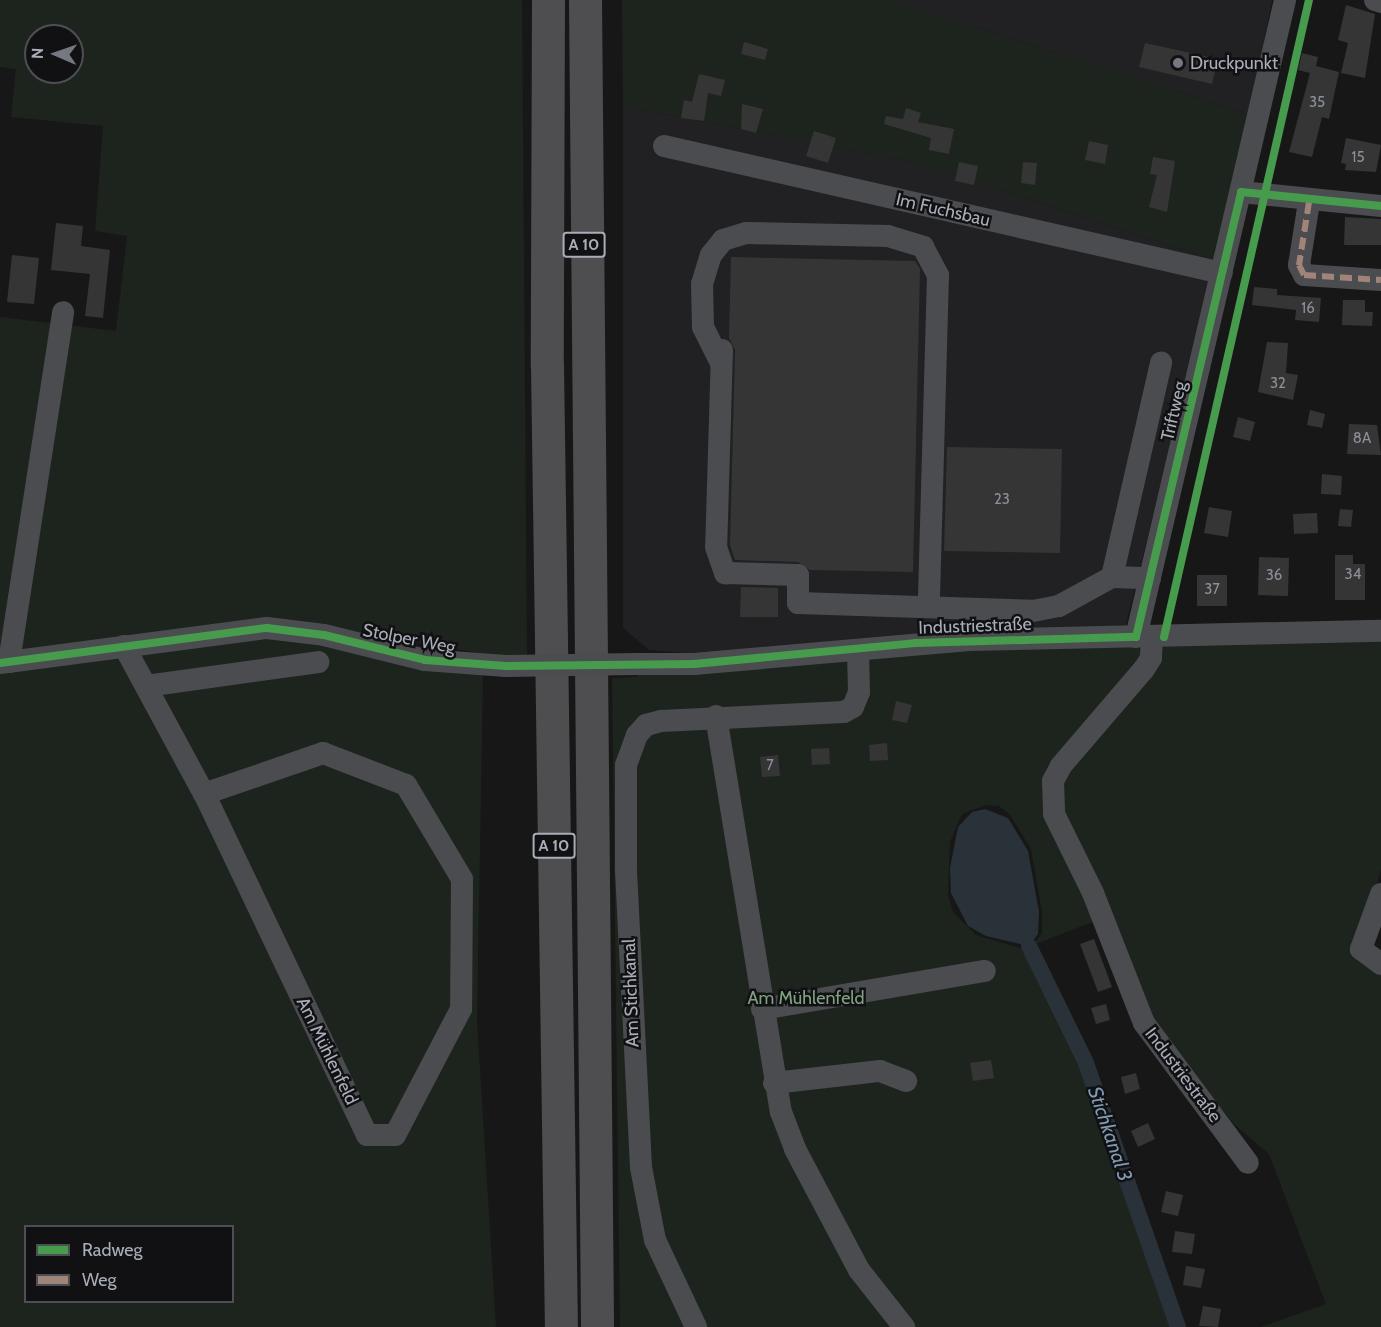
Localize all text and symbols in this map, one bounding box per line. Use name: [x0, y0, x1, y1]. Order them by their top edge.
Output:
north arrow: [24, 24, 84, 84]
text: N: [28, 47, 47, 59]
place label: Druckpunkt: [1190, 52, 1278, 74]
marker: Druckpunkt: [1171, 56, 1185, 70]
house number: 35: [1309, 94, 1325, 112]
house number: 15: [1351, 149, 1365, 167]
street label: Im Fuchsbau: [894, 189, 992, 231]
road number: A 10: [562, 232, 606, 258]
house number: 16: [1301, 300, 1315, 318]
house number: 32: [1270, 375, 1286, 393]
street label: Triftweg: [1157, 379, 1191, 443]
house number: 8A: [1353, 430, 1371, 448]
house number: 23: [994, 491, 1010, 509]
house number: 34: [1345, 566, 1361, 584]
house number: 36: [1266, 567, 1282, 585]
house number: 37: [1204, 581, 1220, 599]
street label: Industriestraße: [918, 613, 1032, 639]
street label: Stolper Weg: [361, 619, 457, 659]
house number: 7: [766, 757, 774, 775]
road number: A 10: [532, 833, 576, 859]
street label: Am Stichkanal: [618, 938, 644, 1048]
park label: Am Mühlenfeld: [748, 987, 864, 1009]
street label: Am Mühlenfeld: [292, 994, 362, 1108]
street label: Industriestraße: [1140, 1023, 1226, 1127]
water label: Stichkanal 3: [1083, 1083, 1137, 1185]
legend: [24, 1225, 234, 1303]
text: Radweg: [82, 1239, 143, 1261]
text: Weg: [82, 1269, 117, 1291]

